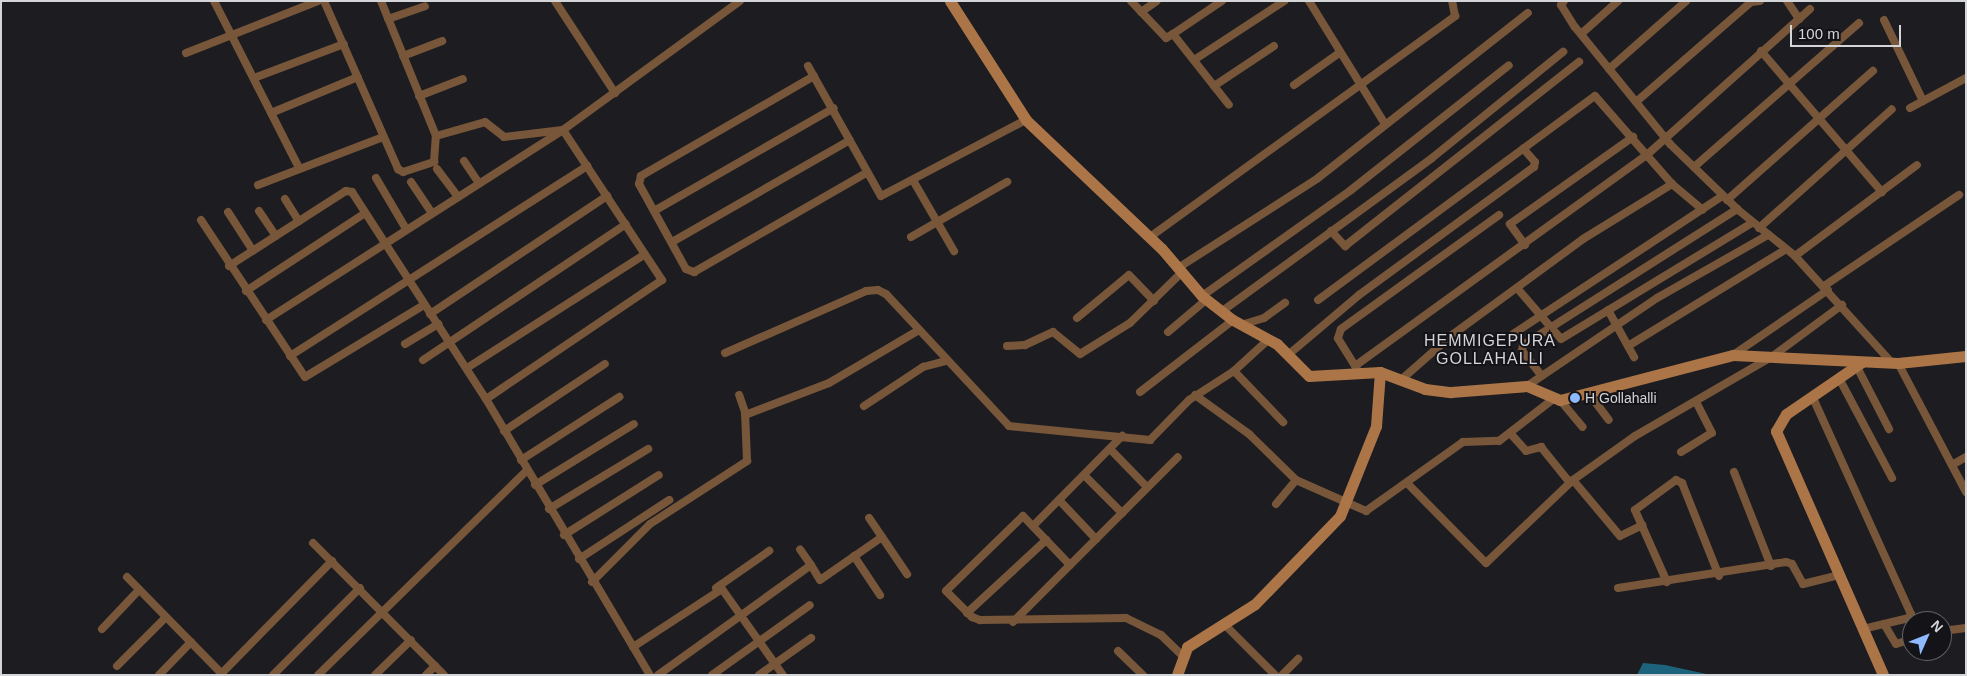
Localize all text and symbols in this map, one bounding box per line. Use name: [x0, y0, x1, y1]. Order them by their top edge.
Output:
scale bar: [1792, 15, 1903, 47]
text: 100 m: [1798, 25, 1840, 42]
district label: HEMMIGEPURA GOLLAHALLI: [1423, 331, 1557, 369]
place label: H Gollahalli: [1585, 390, 1657, 406]
marker: H Gollahalli: [1569, 392, 1581, 404]
north arrow: [1902, 611, 1952, 661]
text: N: [1928, 617, 1946, 635]

